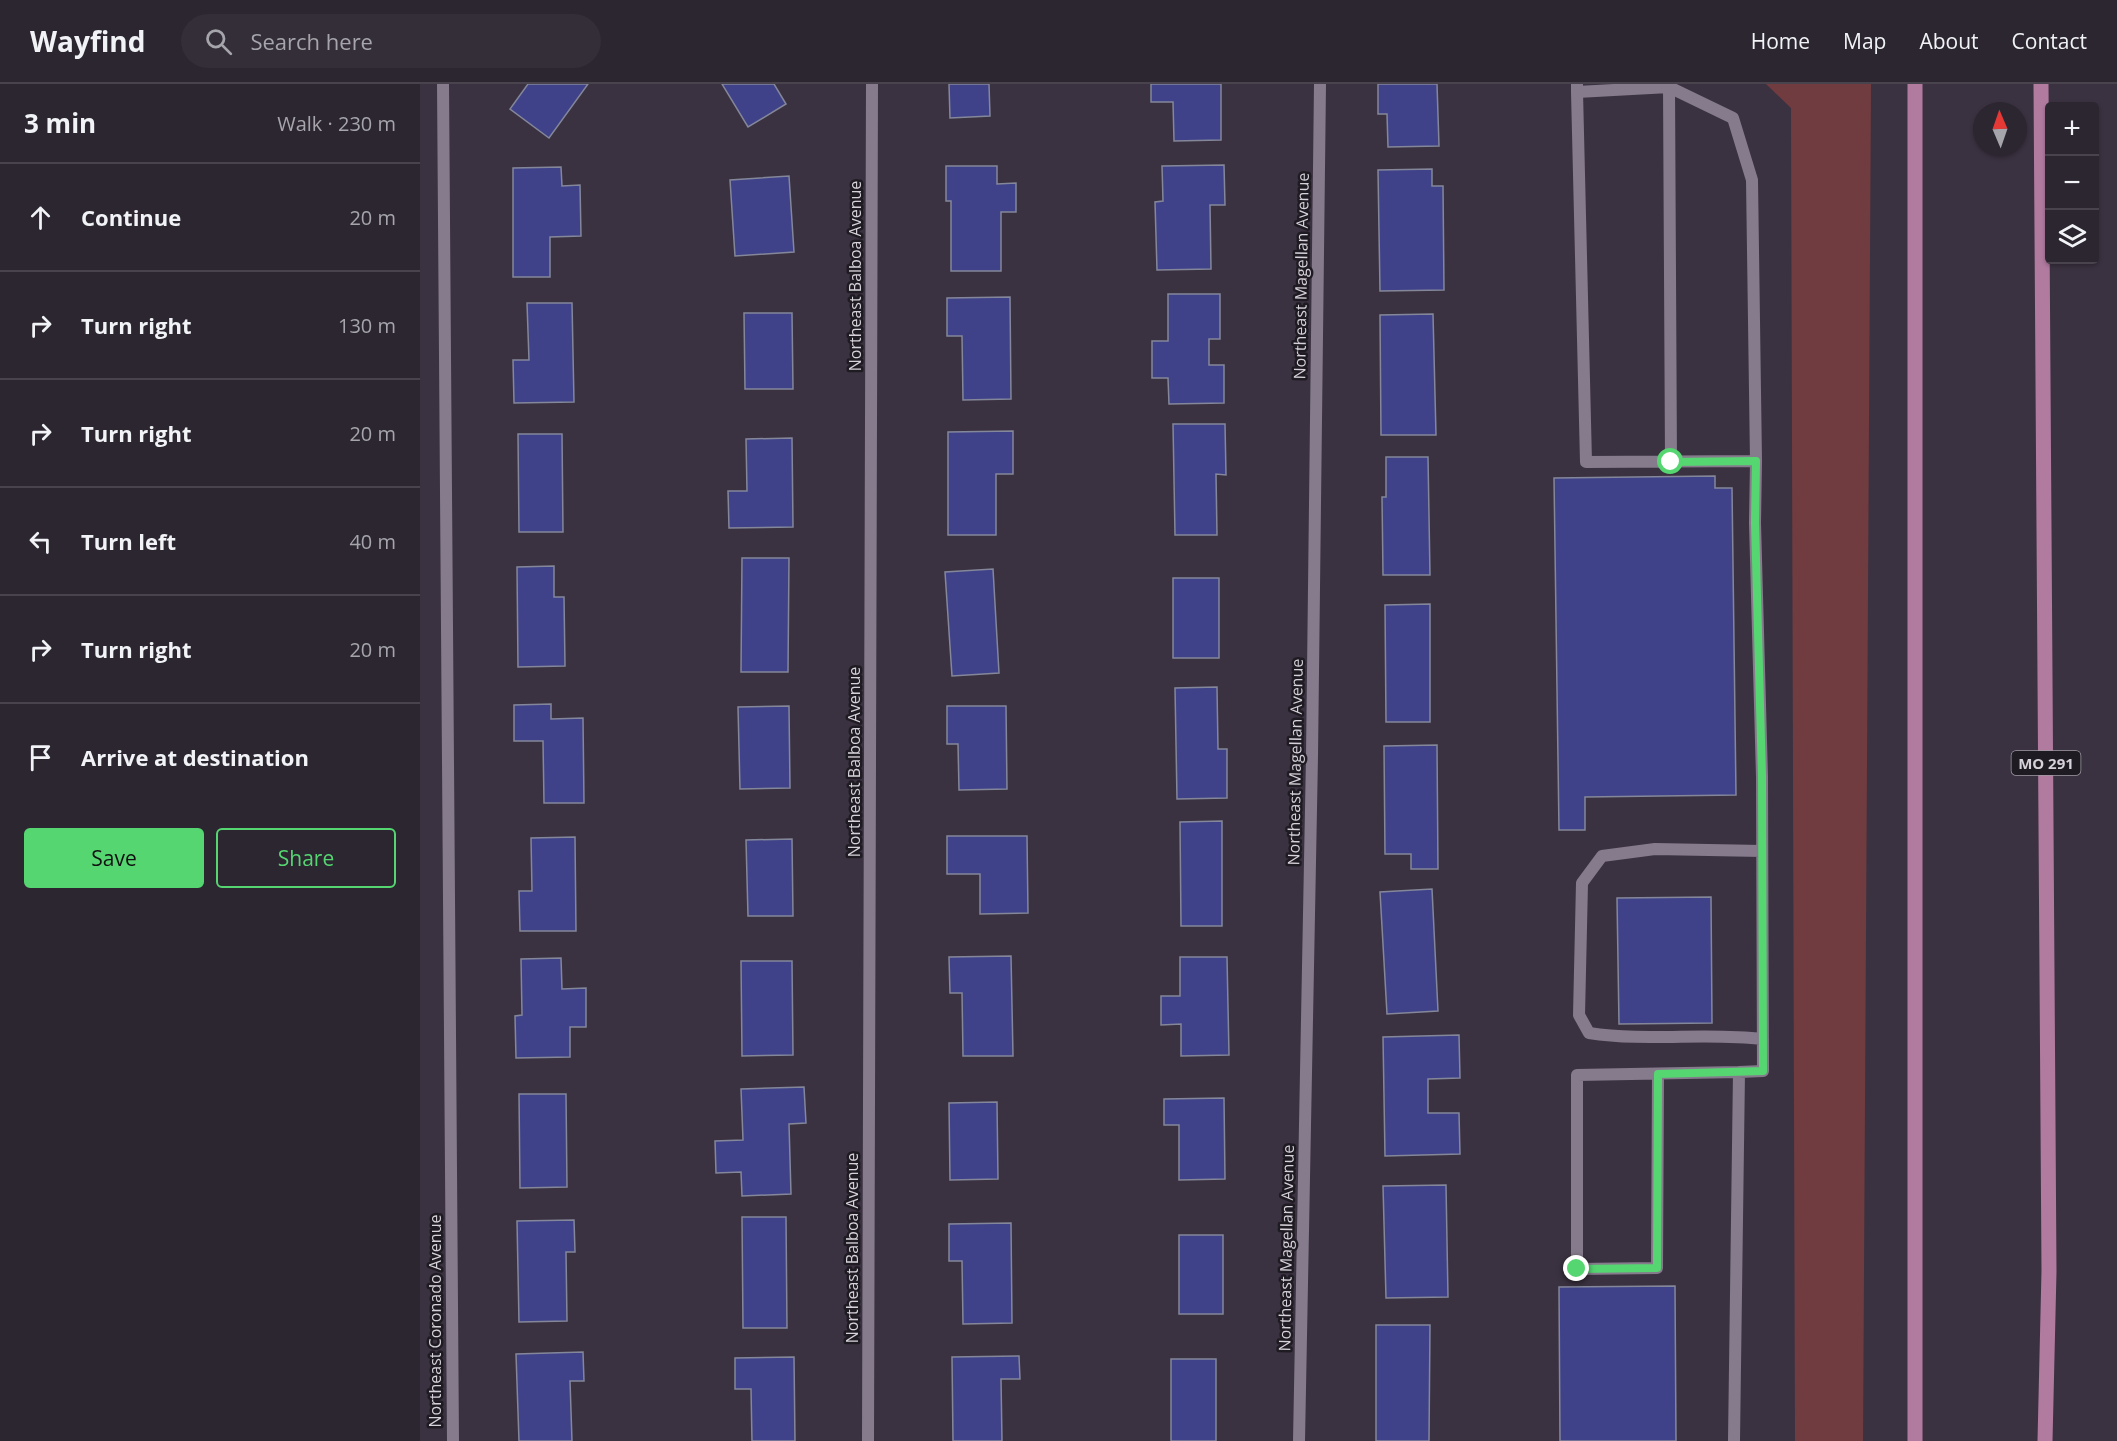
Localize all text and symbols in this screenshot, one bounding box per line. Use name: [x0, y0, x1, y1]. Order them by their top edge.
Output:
search box: [181, 14, 601, 68]
text: Wayfind: [30, 22, 145, 60]
icon: search: [202, 25, 235, 58]
text: Search here: [250, 26, 373, 56]
text: Home: [1751, 27, 1810, 55]
text: Map: [1843, 27, 1886, 55]
text: About: [1919, 27, 1979, 55]
text: Contact: [2012, 27, 2087, 55]
north arrow: [1973, 102, 2027, 156]
map controls: [2045, 102, 2099, 264]
button: +: [2045, 102, 2099, 156]
text: 3 min: [24, 105, 96, 141]
text: Walk · 230 m: [277, 110, 396, 137]
button: −: [2045, 156, 2099, 210]
street label: Northeast Magellan Avenue: [1288, 172, 1314, 380]
street label: Northeast Balboa Avenue: [844, 181, 866, 371]
icon: ahead: [24, 201, 57, 234]
text: Continue: [81, 202, 181, 232]
text: 20 m: [349, 204, 396, 231]
button: layers: [2045, 210, 2099, 264]
icon: right: [24, 309, 57, 342]
text: Turn right: [81, 310, 192, 340]
text: 130 m: [338, 312, 396, 339]
icon: right: [24, 417, 57, 450]
text: Turn right: [81, 418, 192, 448]
text: 20 m: [349, 420, 396, 447]
route start: [1657, 448, 1683, 474]
icon: left: [24, 525, 57, 558]
text: Turn left: [81, 526, 176, 556]
text: 40 m: [349, 528, 396, 555]
icon: right: [24, 633, 57, 666]
text: Turn right: [81, 634, 192, 664]
text: 20 m: [349, 636, 396, 663]
street label: Northeast Magellan Avenue: [1282, 658, 1308, 866]
street label: Northeast Balboa Avenue: [843, 667, 865, 857]
icon: arrive: [24, 741, 57, 774]
text: Arrive at destination: [81, 742, 309, 772]
road number: MO 291: [2012, 751, 2080, 775]
button: Save: [24, 828, 204, 888]
button: Share: [216, 828, 396, 888]
street label: Northeast Magellan Avenue: [1273, 1144, 1299, 1352]
street label: Northeast Balboa Avenue: [841, 1153, 863, 1343]
street label: Northeast Coronado Avenue: [424, 1215, 446, 1427]
route end: [1563, 1255, 1589, 1281]

